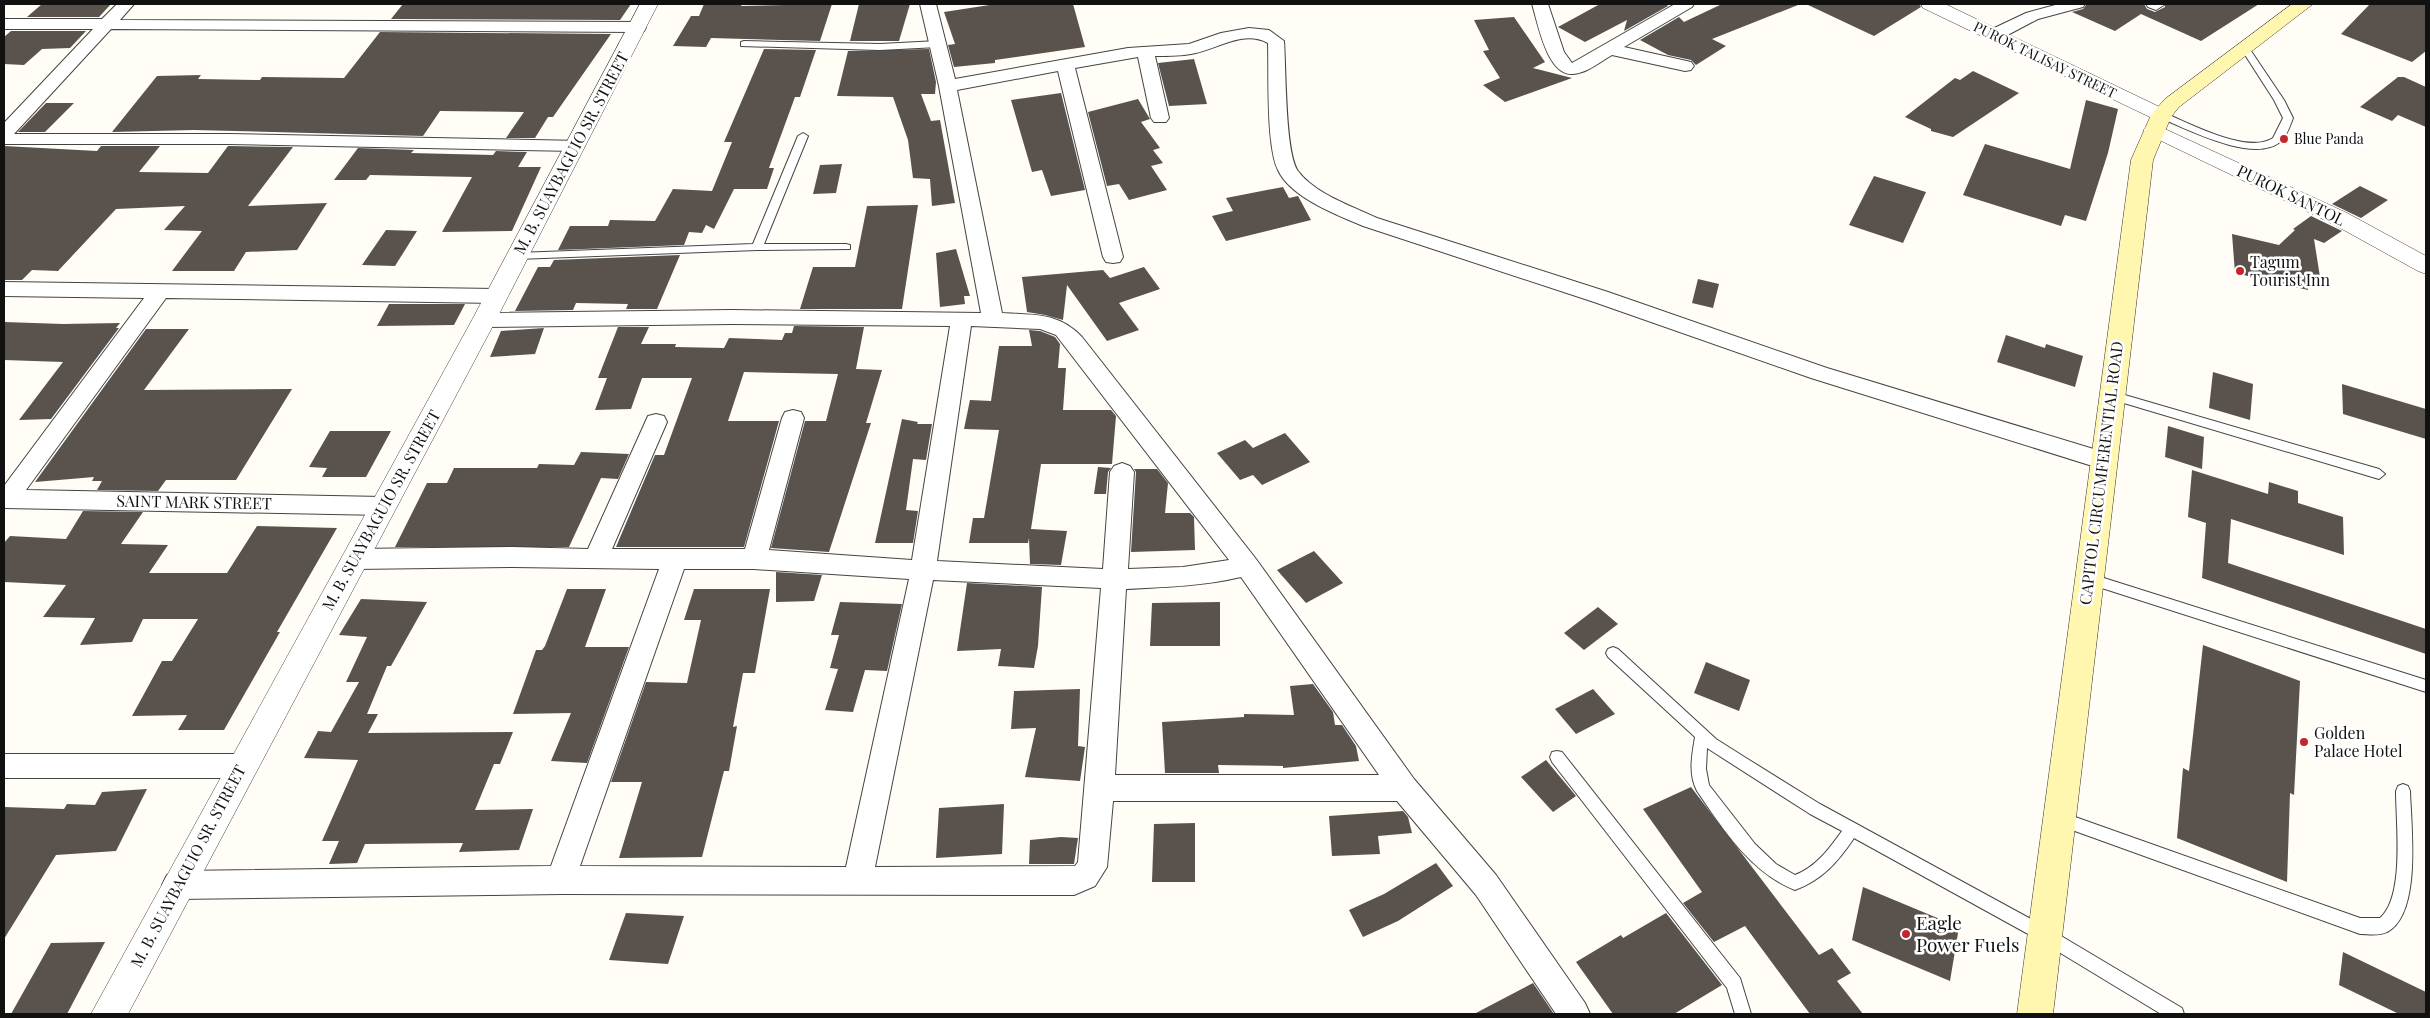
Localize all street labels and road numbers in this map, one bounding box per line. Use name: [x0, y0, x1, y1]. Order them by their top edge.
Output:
street label: PUROK TALISAY STREET: [1971, 17, 2120, 103]
street label: M. B. SUAYBAGUIO SR. STREET: [508, 48, 633, 258]
street label: PUROK SANTOL: [2234, 159, 2349, 230]
street label: CAPITOL CIRCUMFERENTIAL ROAD: [2074, 340, 2127, 606]
street label: M. B. SUAYBAGUIO SR. STREET: [317, 406, 445, 614]
street label: SAINT MARK STREET: [116, 490, 272, 513]
street label: M. B. SUAYBAGUIO SR. STREET: [125, 761, 250, 971]

